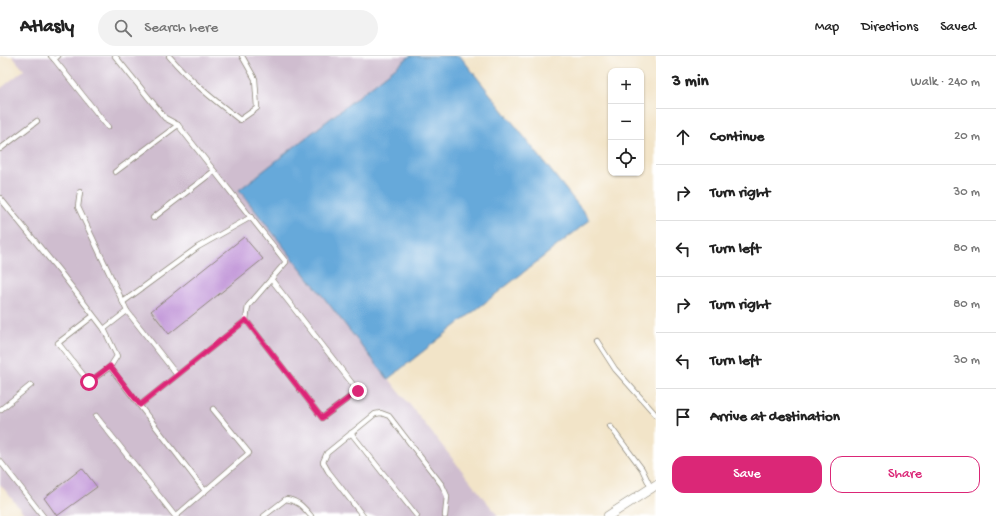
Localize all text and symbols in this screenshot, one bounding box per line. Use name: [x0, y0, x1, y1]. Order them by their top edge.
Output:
search box: [98, 10, 378, 46]
text: Atlasly: [20, 16, 74, 39]
icon: search: [112, 17, 134, 39]
text: Search here: [144, 19, 218, 37]
text: Map: [815, 19, 839, 36]
text: Directions: [861, 19, 918, 36]
text: Saved: [940, 19, 976, 36]
map controls: [608, 68, 644, 176]
button: +: [608, 68, 644, 104]
text: 3 min: [672, 72, 709, 92]
text: Walk · 240 m: [911, 75, 980, 90]
button: −: [608, 104, 644, 140]
icon: ahead: [672, 126, 694, 148]
text: Continue: [710, 128, 764, 146]
text: 20 m: [954, 129, 980, 144]
button: locate: [608, 140, 644, 176]
icon: right: [672, 182, 694, 204]
text: Turn right: [710, 184, 770, 202]
text: 30 m: [954, 185, 980, 200]
icon: left: [672, 238, 694, 260]
text: Turn left: [710, 240, 761, 258]
text: 80 m: [953, 241, 980, 256]
icon: right: [672, 294, 694, 316]
text: Turn right: [710, 296, 770, 314]
text: 80 m: [953, 297, 980, 312]
icon: left: [672, 350, 694, 372]
text: Turn left: [710, 352, 761, 370]
text: 30 m: [954, 353, 980, 368]
route start: [80, 373, 98, 391]
route end: [349, 382, 367, 400]
icon: arrive: [672, 406, 694, 428]
text: Arrive at destination: [710, 408, 840, 426]
button: Save: [672, 456, 822, 493]
button: Share: [830, 456, 980, 493]

